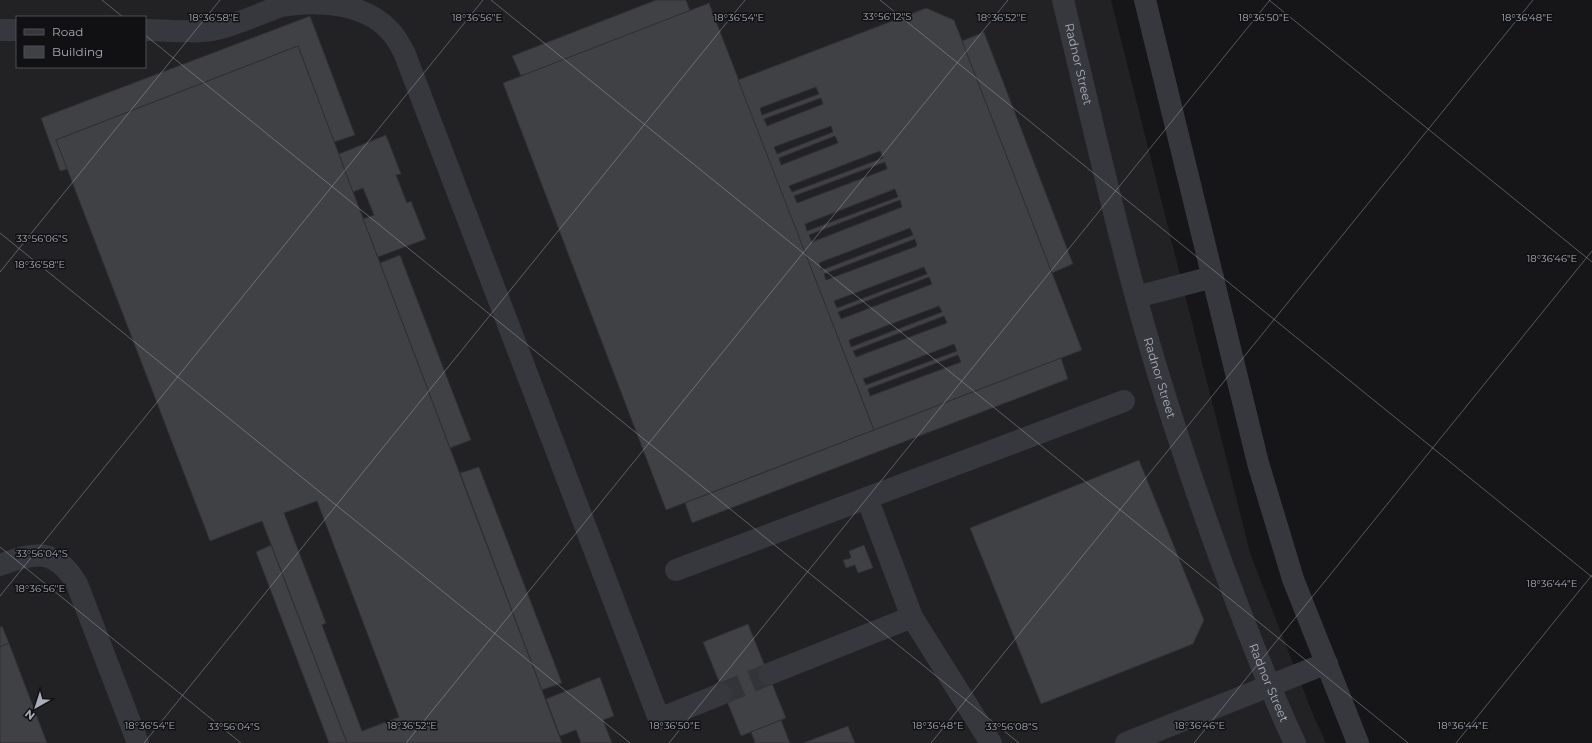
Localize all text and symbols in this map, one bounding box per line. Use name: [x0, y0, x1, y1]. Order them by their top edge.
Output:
text: 33°56'12"S: [863, 10, 911, 23]
text: 18°36'58"E: [189, 11, 240, 24]
text: 18°36'56"E: [452, 11, 502, 24]
text: 18°36'54"E: [714, 11, 765, 24]
text: 18°36'52"E: [977, 11, 1027, 24]
text: 18°36'50"E: [1239, 11, 1290, 24]
text: 18°36'48"E: [1501, 11, 1553, 24]
legend: [16, 16, 146, 68]
street label: Radnor Street: [1062, 22, 1096, 107]
text: Road: [52, 24, 83, 39]
text: Building: [52, 44, 103, 59]
text: 33°56'06"S: [16, 232, 68, 245]
text: 18°36'46"E: [1527, 252, 1578, 265]
text: 18°36'58"E: [15, 258, 66, 271]
street label: Radnor Street: [1141, 335, 1180, 420]
text: 33°56'04"S: [16, 547, 68, 560]
text: 18°36'44"E: [1527, 577, 1578, 590]
text: 18°36'56"E: [15, 582, 65, 595]
street label: Radnor Street: [1246, 641, 1292, 724]
north arrow: [16, 687, 56, 727]
text: N: [22, 707, 38, 723]
text: 18°36'54"E: [125, 719, 176, 732]
text: 18°36'52"E: [387, 719, 437, 732]
text: 18°36'50"E: [650, 719, 701, 732]
text: 18°36'48"E: [912, 719, 964, 732]
text: 18°36'46"E: [1175, 719, 1226, 732]
text: 18°36'44"E: [1438, 719, 1489, 732]
text: 33°56'04"S: [208, 720, 260, 733]
text: 33°56'08"S: [986, 720, 1038, 733]

